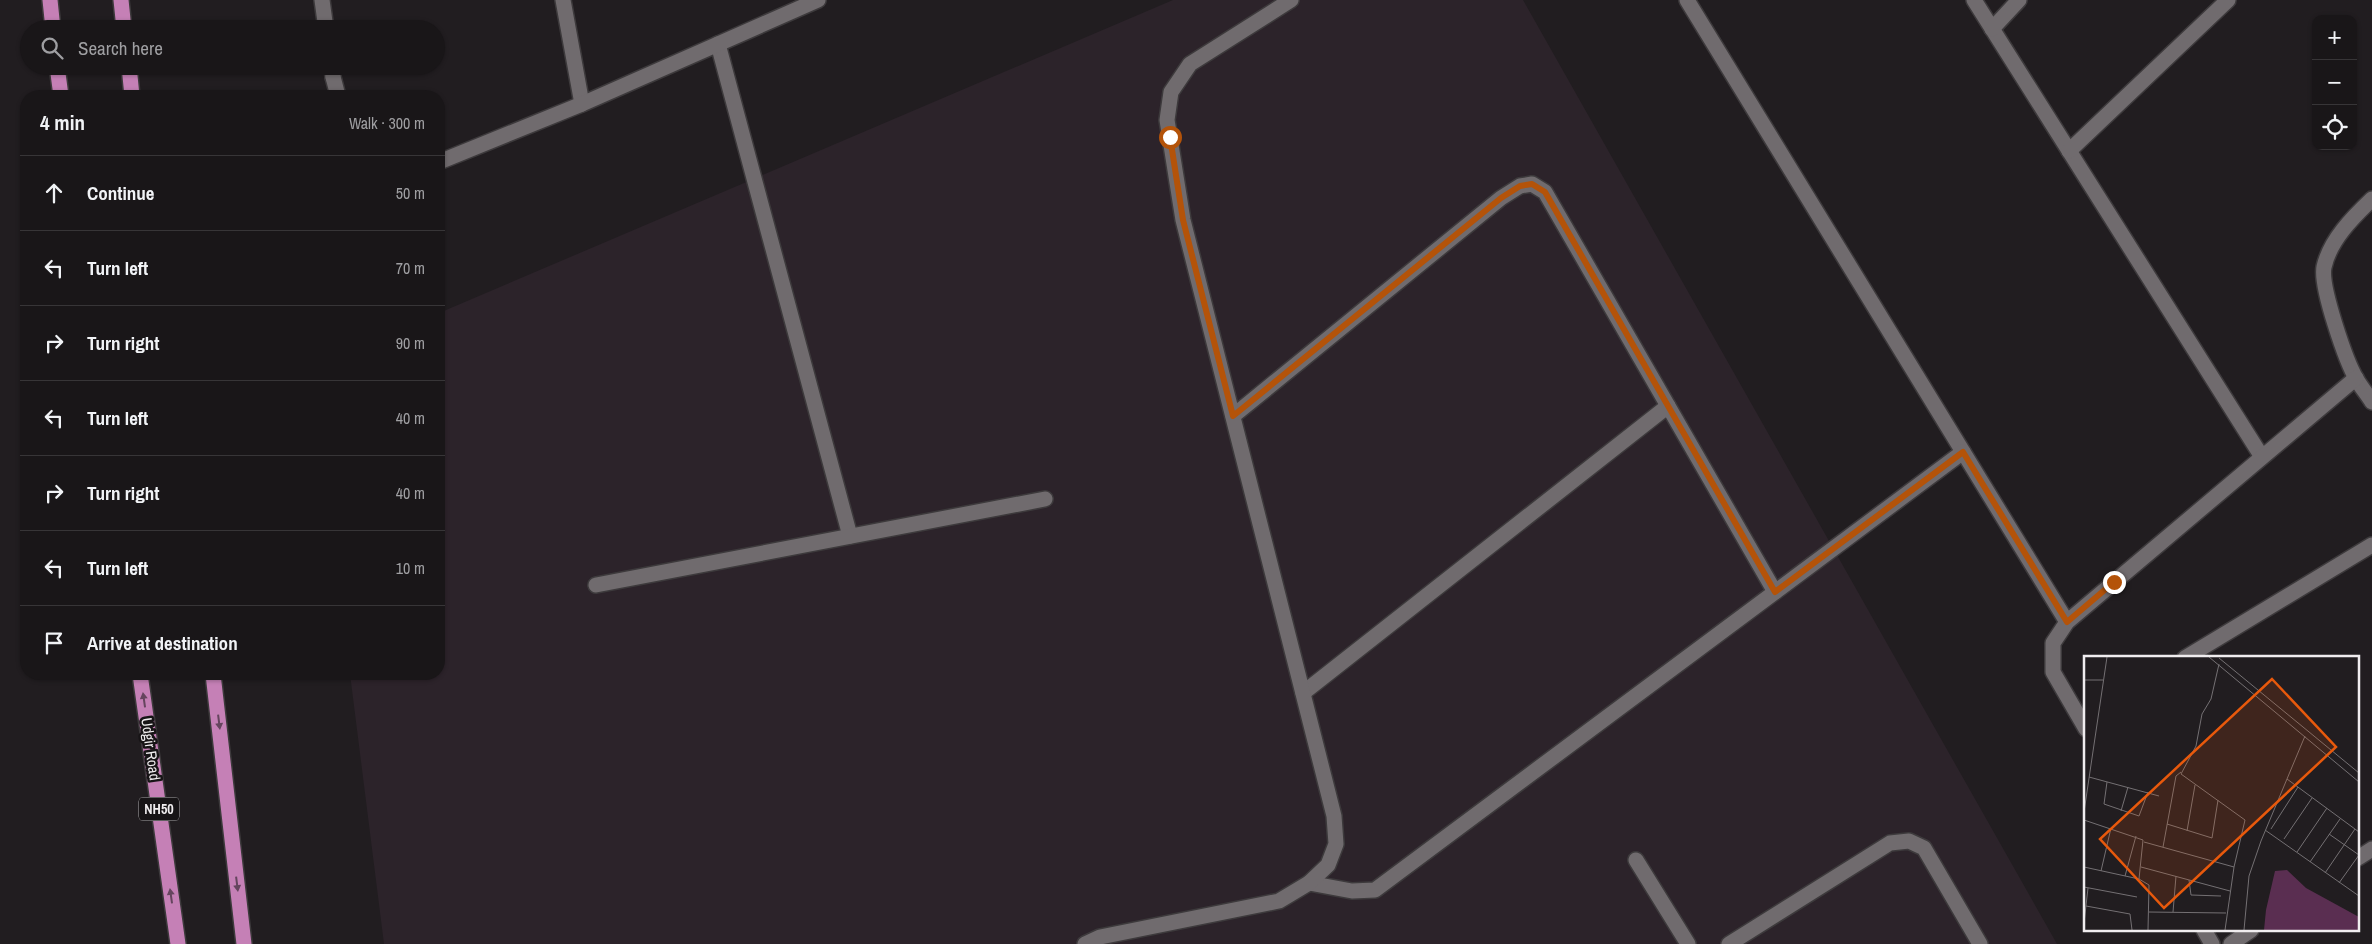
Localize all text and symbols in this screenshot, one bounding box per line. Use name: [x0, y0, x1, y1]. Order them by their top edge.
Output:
map controls: [2312, 15, 2357, 150]
button: +: [2312, 15, 2357, 60]
search box: [20, 20, 445, 75]
icon: search: [38, 34, 66, 62]
text: Search here: [78, 35, 163, 61]
button: −: [2312, 60, 2357, 105]
button: locate: [2312, 105, 2357, 150]
text: 4 min: [40, 108, 85, 137]
text: Walk · 300 m: [349, 112, 425, 134]
route start: [1159, 126, 1182, 149]
icon: ahead: [40, 179, 68, 207]
text: Continue: [87, 180, 155, 206]
text: 50 m: [396, 182, 425, 204]
icon: left: [40, 254, 68, 282]
text: Turn left: [87, 255, 148, 281]
text: 70 m: [396, 257, 425, 279]
icon: right: [40, 329, 68, 357]
text: Turn right: [87, 330, 159, 356]
text: 90 m: [396, 332, 425, 354]
icon: left: [40, 404, 68, 432]
text: Turn left: [87, 405, 148, 431]
text: 40 m: [396, 407, 425, 429]
icon: right: [40, 479, 68, 507]
text: Turn right: [87, 480, 159, 506]
text: 40 m: [396, 482, 425, 504]
icon: left: [40, 554, 68, 582]
text: Turn left: [87, 555, 148, 581]
text: 10 m: [396, 557, 425, 579]
route end: [2103, 571, 2126, 594]
icon: arrive: [40, 629, 68, 657]
text: Arrive at destination: [87, 630, 238, 656]
inset map: [2084, 656, 2360, 932]
one-way arrow: [140, 692, 148, 708]
one-way arrow: [215, 714, 223, 730]
street label: Udgir Road: [136, 716, 166, 782]
road number: NH50: [139, 798, 179, 821]
one-way arrow: [233, 876, 241, 892]
one-way arrow: [167, 887, 175, 903]

